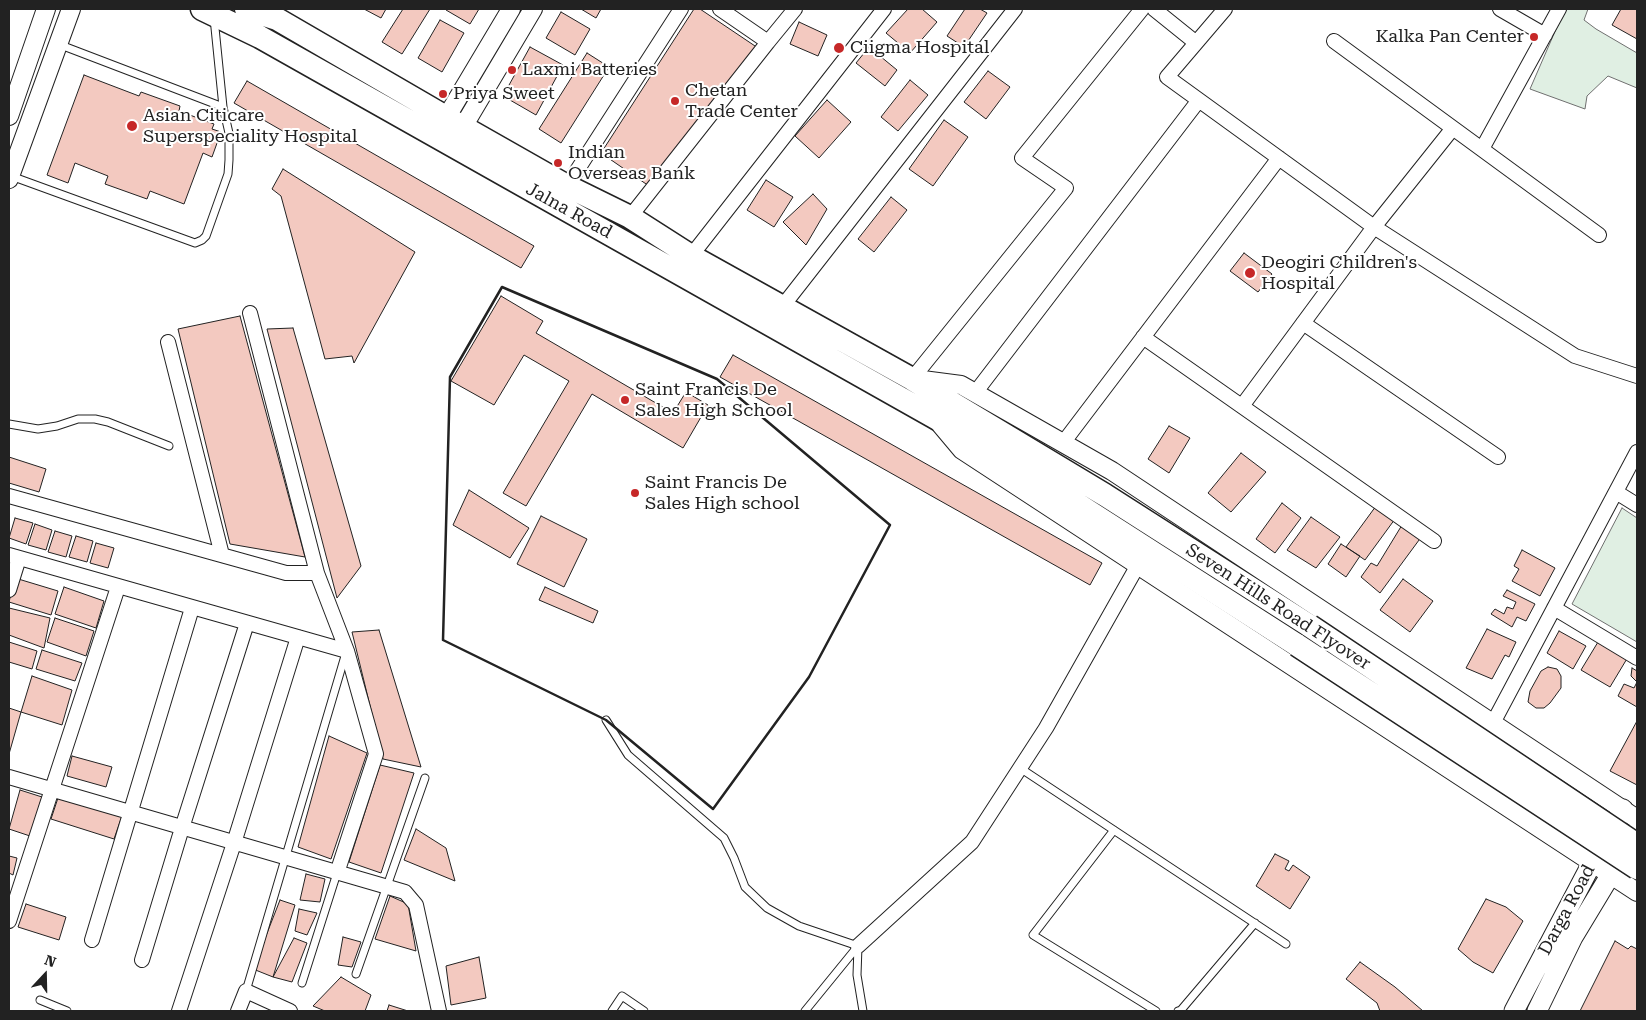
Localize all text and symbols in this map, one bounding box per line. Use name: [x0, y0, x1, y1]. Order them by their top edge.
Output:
place label: Kalka Pan Center: [1375, 26, 1524, 48]
marker: Kalka Pan Center: [1528, 31, 1540, 43]
place label: Ciigma Hospital: [850, 37, 989, 59]
marker: Ciigma Hospital: [832, 41, 846, 55]
place label: Laxmi Batteries: [522, 59, 657, 81]
marker: Laxmi Batteries: [506, 64, 518, 76]
place label: Chetan Trade Center: [685, 80, 798, 122]
place label: Priya Sweet: [453, 83, 555, 105]
marker: Priya Sweet: [437, 88, 449, 100]
marker: Chetan Trade Center: [669, 95, 681, 107]
place label: Asian Citicare Superspeciality Hospital: [143, 105, 357, 148]
marker: Asian Citicare Superspeciality Hospital: [125, 119, 139, 133]
place label: Indian Overseas Bank: [568, 142, 695, 184]
marker: Indian Overseas Bank: [552, 157, 564, 169]
street label: Jalna Road: [522, 178, 616, 244]
place label: Deogiri Children's Hospital: [1261, 252, 1417, 294]
marker: Deogiri Children's Hospital: [1243, 266, 1257, 280]
place label: Saint Francis De Sales High School: [635, 379, 793, 422]
marker: Saint Francis De Sales High School: [619, 394, 631, 406]
place label: Saint Francis De Sales High school: [645, 472, 800, 514]
marker: Saint Francis De Sales High school: [629, 487, 641, 499]
street label: Seven Hills Road Flyover: [1182, 539, 1374, 675]
street label: Darga Road: [1534, 861, 1600, 959]
north arrow: [20, 950, 70, 1000]
text: N: [42, 952, 58, 970]

